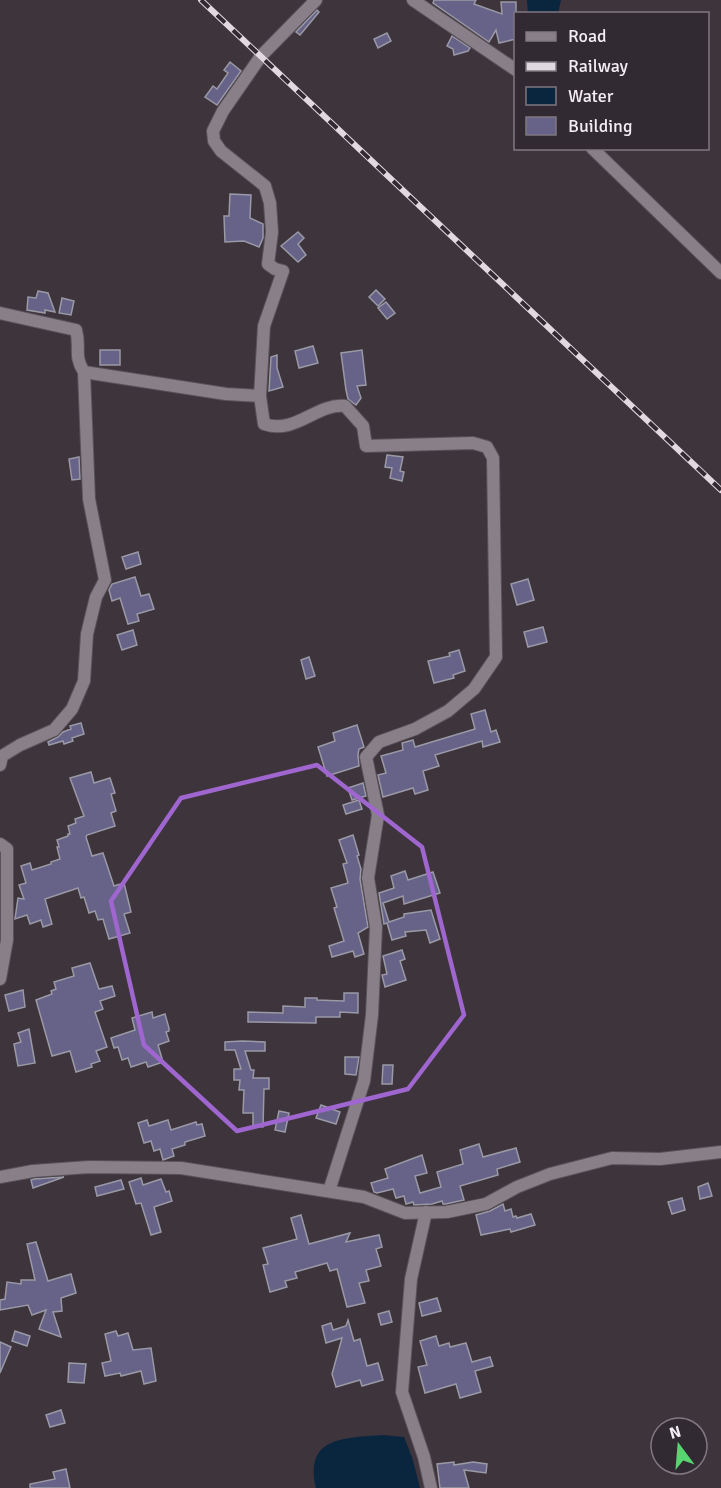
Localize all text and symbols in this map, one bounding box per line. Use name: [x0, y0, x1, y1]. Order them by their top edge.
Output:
legend: [514, 12, 709, 150]
text: Road: [568, 25, 607, 47]
text: Railway: [568, 55, 629, 77]
text: Water: [568, 85, 614, 107]
text: Building: [568, 115, 632, 137]
north arrow: [649, 1416, 709, 1476]
text: N: [667, 1421, 683, 1444]

